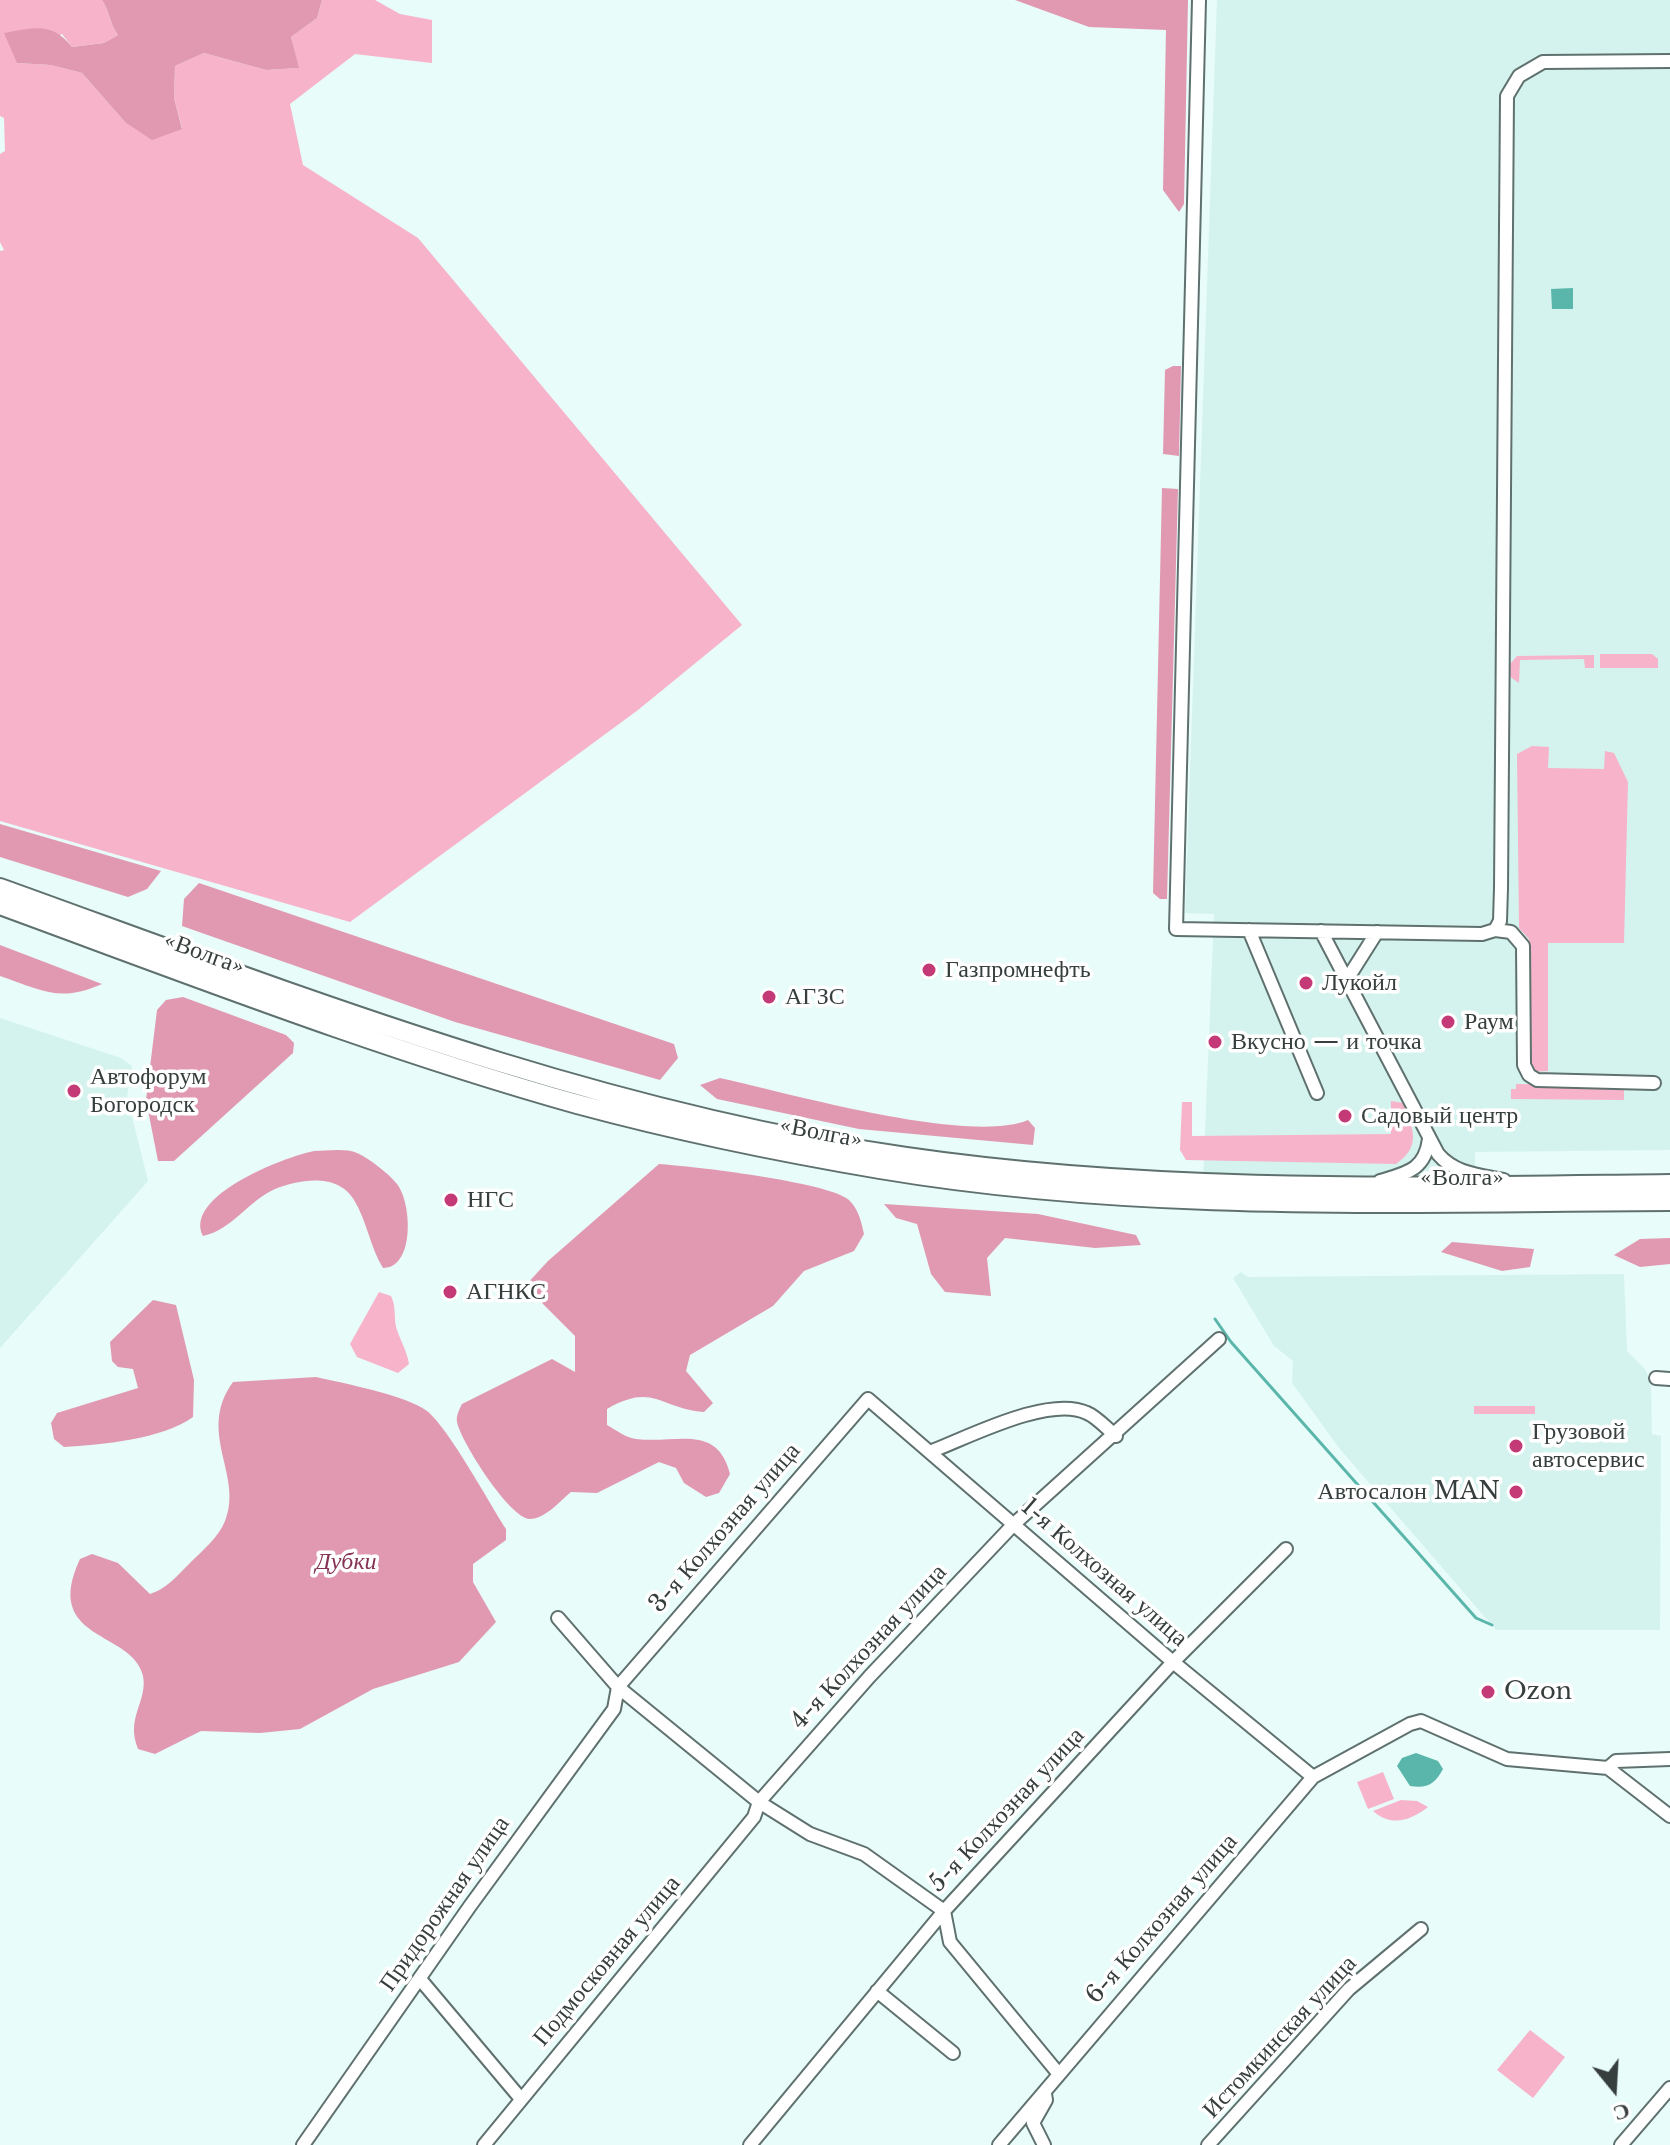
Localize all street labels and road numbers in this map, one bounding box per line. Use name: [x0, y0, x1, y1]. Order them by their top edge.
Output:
street label: «Волга»: [160, 926, 248, 982]
street label: «Волга»: [777, 1111, 865, 1155]
street label: «Волга»: [1420, 1164, 1504, 1192]
street label: 3-я Колхозная улица: [643, 1437, 807, 1619]
street label: 1-я Колхозная улица: [1015, 1493, 1193, 1653]
street label: 4-я Колхозная улица: [785, 1559, 953, 1735]
street label: 5-я Колхозная улица: [923, 1722, 1091, 1898]
street label: Придорожная улица: [374, 1811, 516, 1997]
street label: 6-я Колхозная улица: [1080, 1828, 1244, 2010]
street label: Подмосковная улица: [527, 1870, 687, 2052]
street label: Истомкинская улица: [1197, 1950, 1363, 2124]

